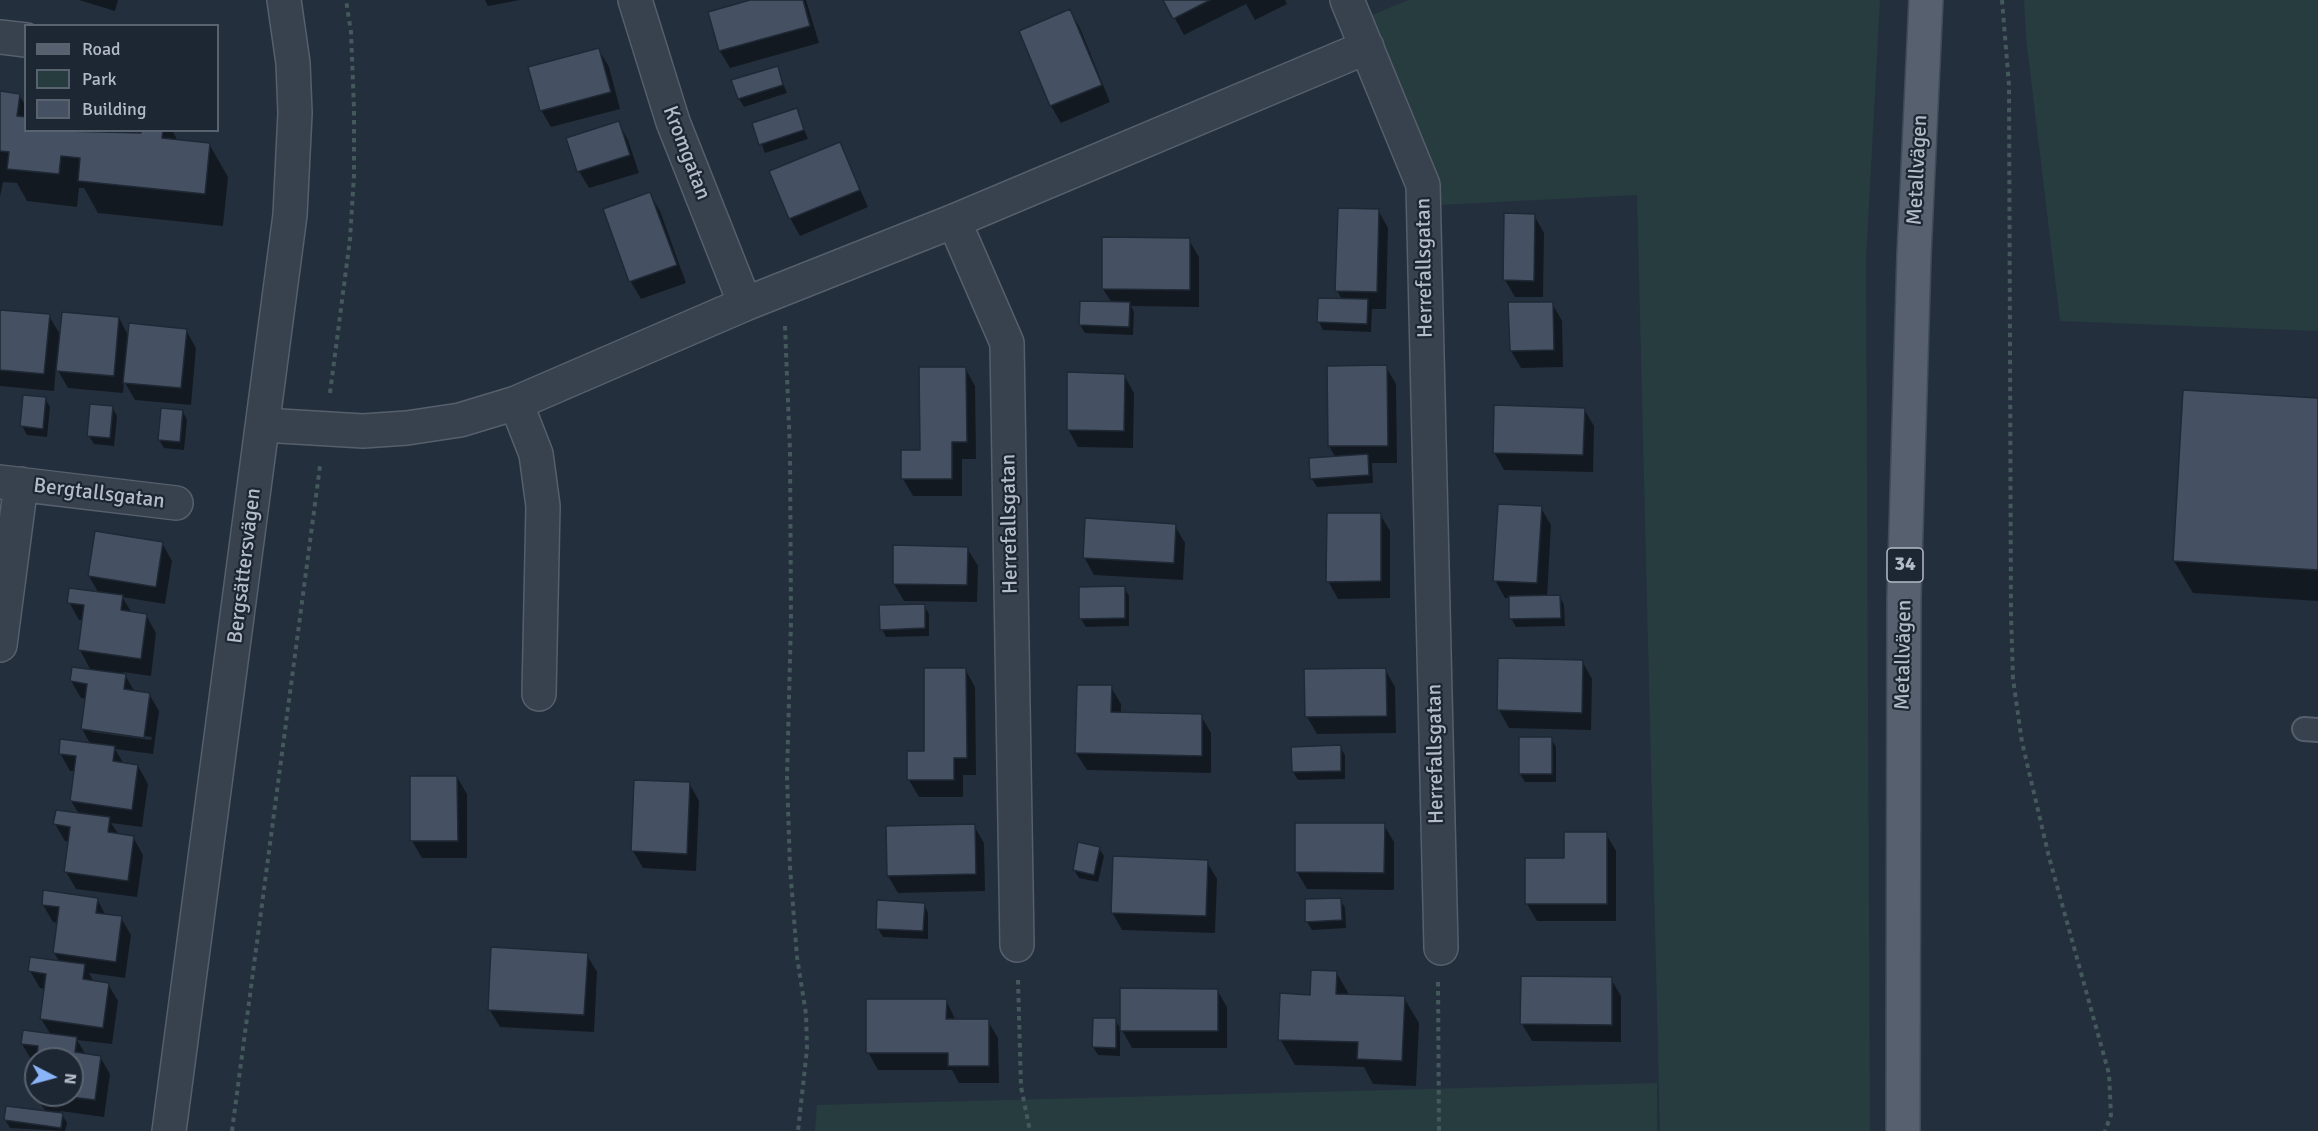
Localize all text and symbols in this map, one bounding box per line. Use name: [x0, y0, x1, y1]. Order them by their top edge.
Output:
legend: [24, 24, 219, 132]
text: Road: [82, 38, 121, 60]
text: Park: [82, 68, 117, 90]
text: Building: [82, 98, 146, 120]
street label: Kromgatan: [657, 103, 715, 203]
street label: Metallvägen: [1903, 114, 1933, 226]
street label: Herrefallsgatan: [1411, 198, 1439, 338]
street label: Herrefallsgatan: [996, 454, 1024, 594]
street label: Bergtallsgatan: [32, 473, 166, 515]
street label: Bergsättersvägen: [223, 487, 267, 645]
road number: 34: [1887, 548, 1923, 582]
street label: Metallvägen: [1890, 600, 1918, 710]
street label: Herrefallsgatan: [1422, 684, 1450, 824]
north arrow: [24, 1047, 84, 1107]
text: N: [59, 1072, 80, 1085]

